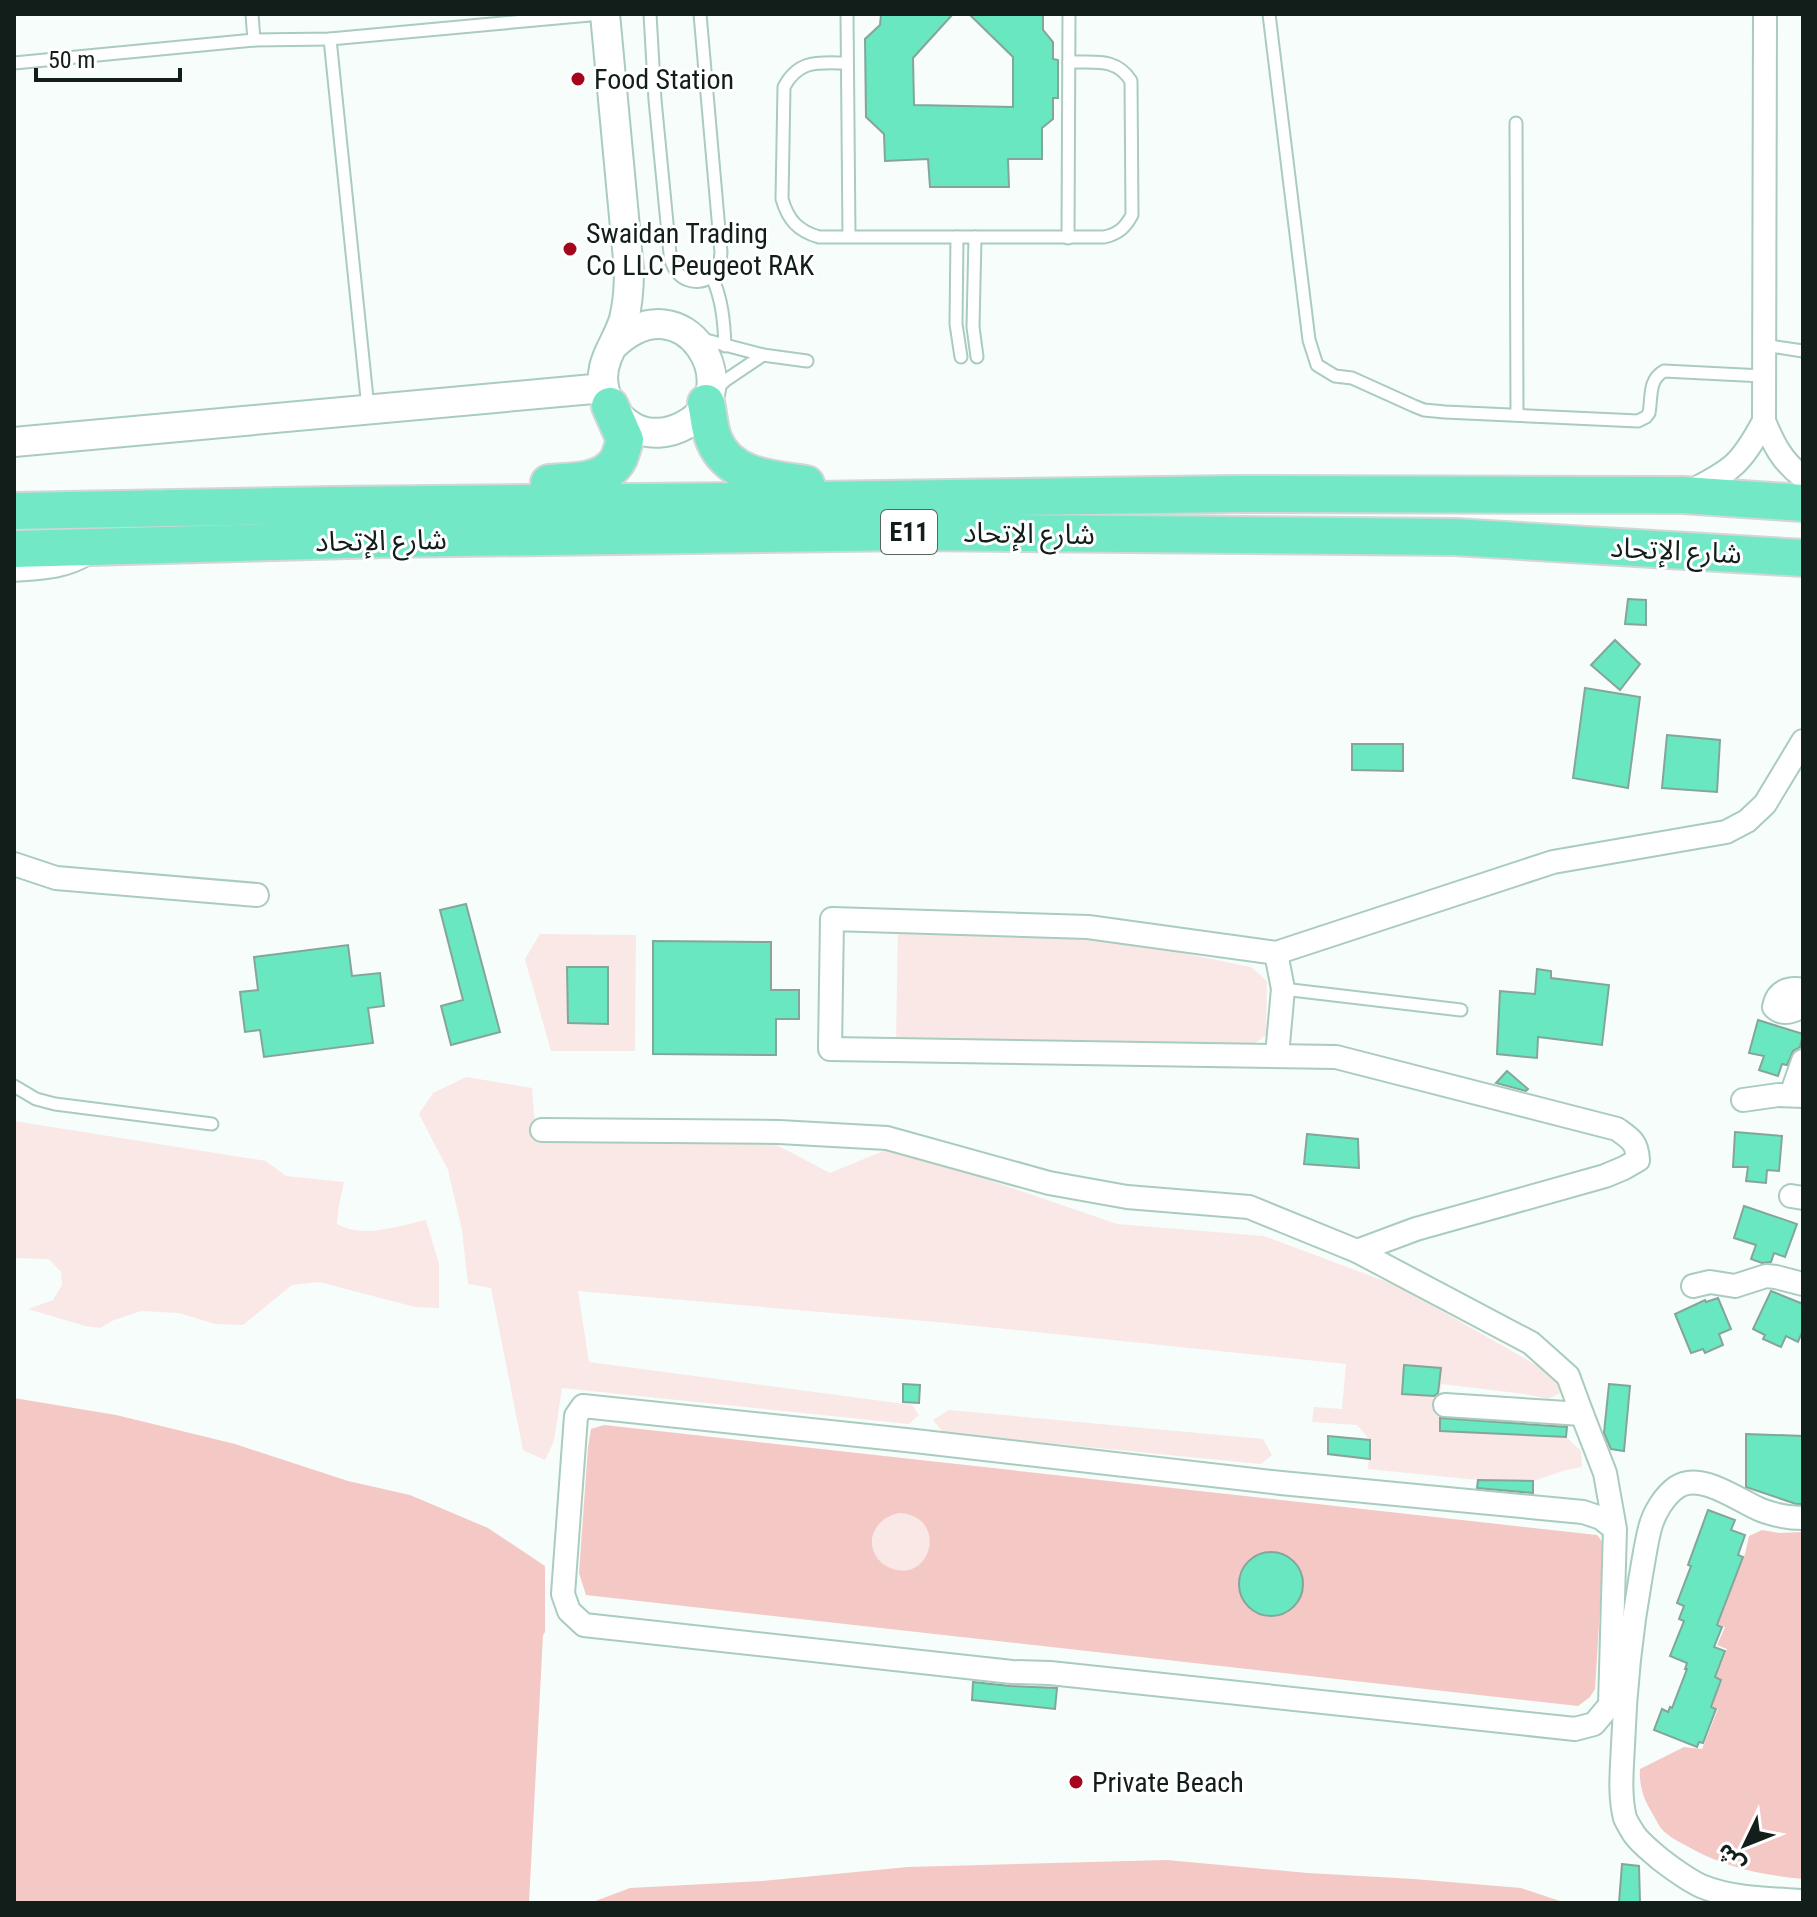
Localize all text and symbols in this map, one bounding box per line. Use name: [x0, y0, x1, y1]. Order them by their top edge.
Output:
scale bar: [36, 32, 180, 82]
text: 50 m: [48, 46, 95, 74]
place label: Food Station: [594, 63, 734, 96]
marker: Food Station: [569, 70, 587, 88]
place label: Swaidan Trading Co LLC Peugeot RAK: [586, 217, 815, 282]
marker: Swaidan Trading Co LLC Peugeot RAK: [561, 240, 579, 258]
road number: E11: [881, 510, 937, 554]
street label: شارع الإتحاد: [963, 516, 1095, 555]
street label: شارع الإتحاد: [315, 523, 447, 562]
street label: شارع الإتحاد: [1609, 531, 1743, 574]
place label: Private Beach: [1092, 1766, 1244, 1799]
marker: Private Beach: [1067, 1773, 1085, 1791]
north arrow: [1705, 1805, 1785, 1885]
text: ش: [1711, 1839, 1750, 1878]

